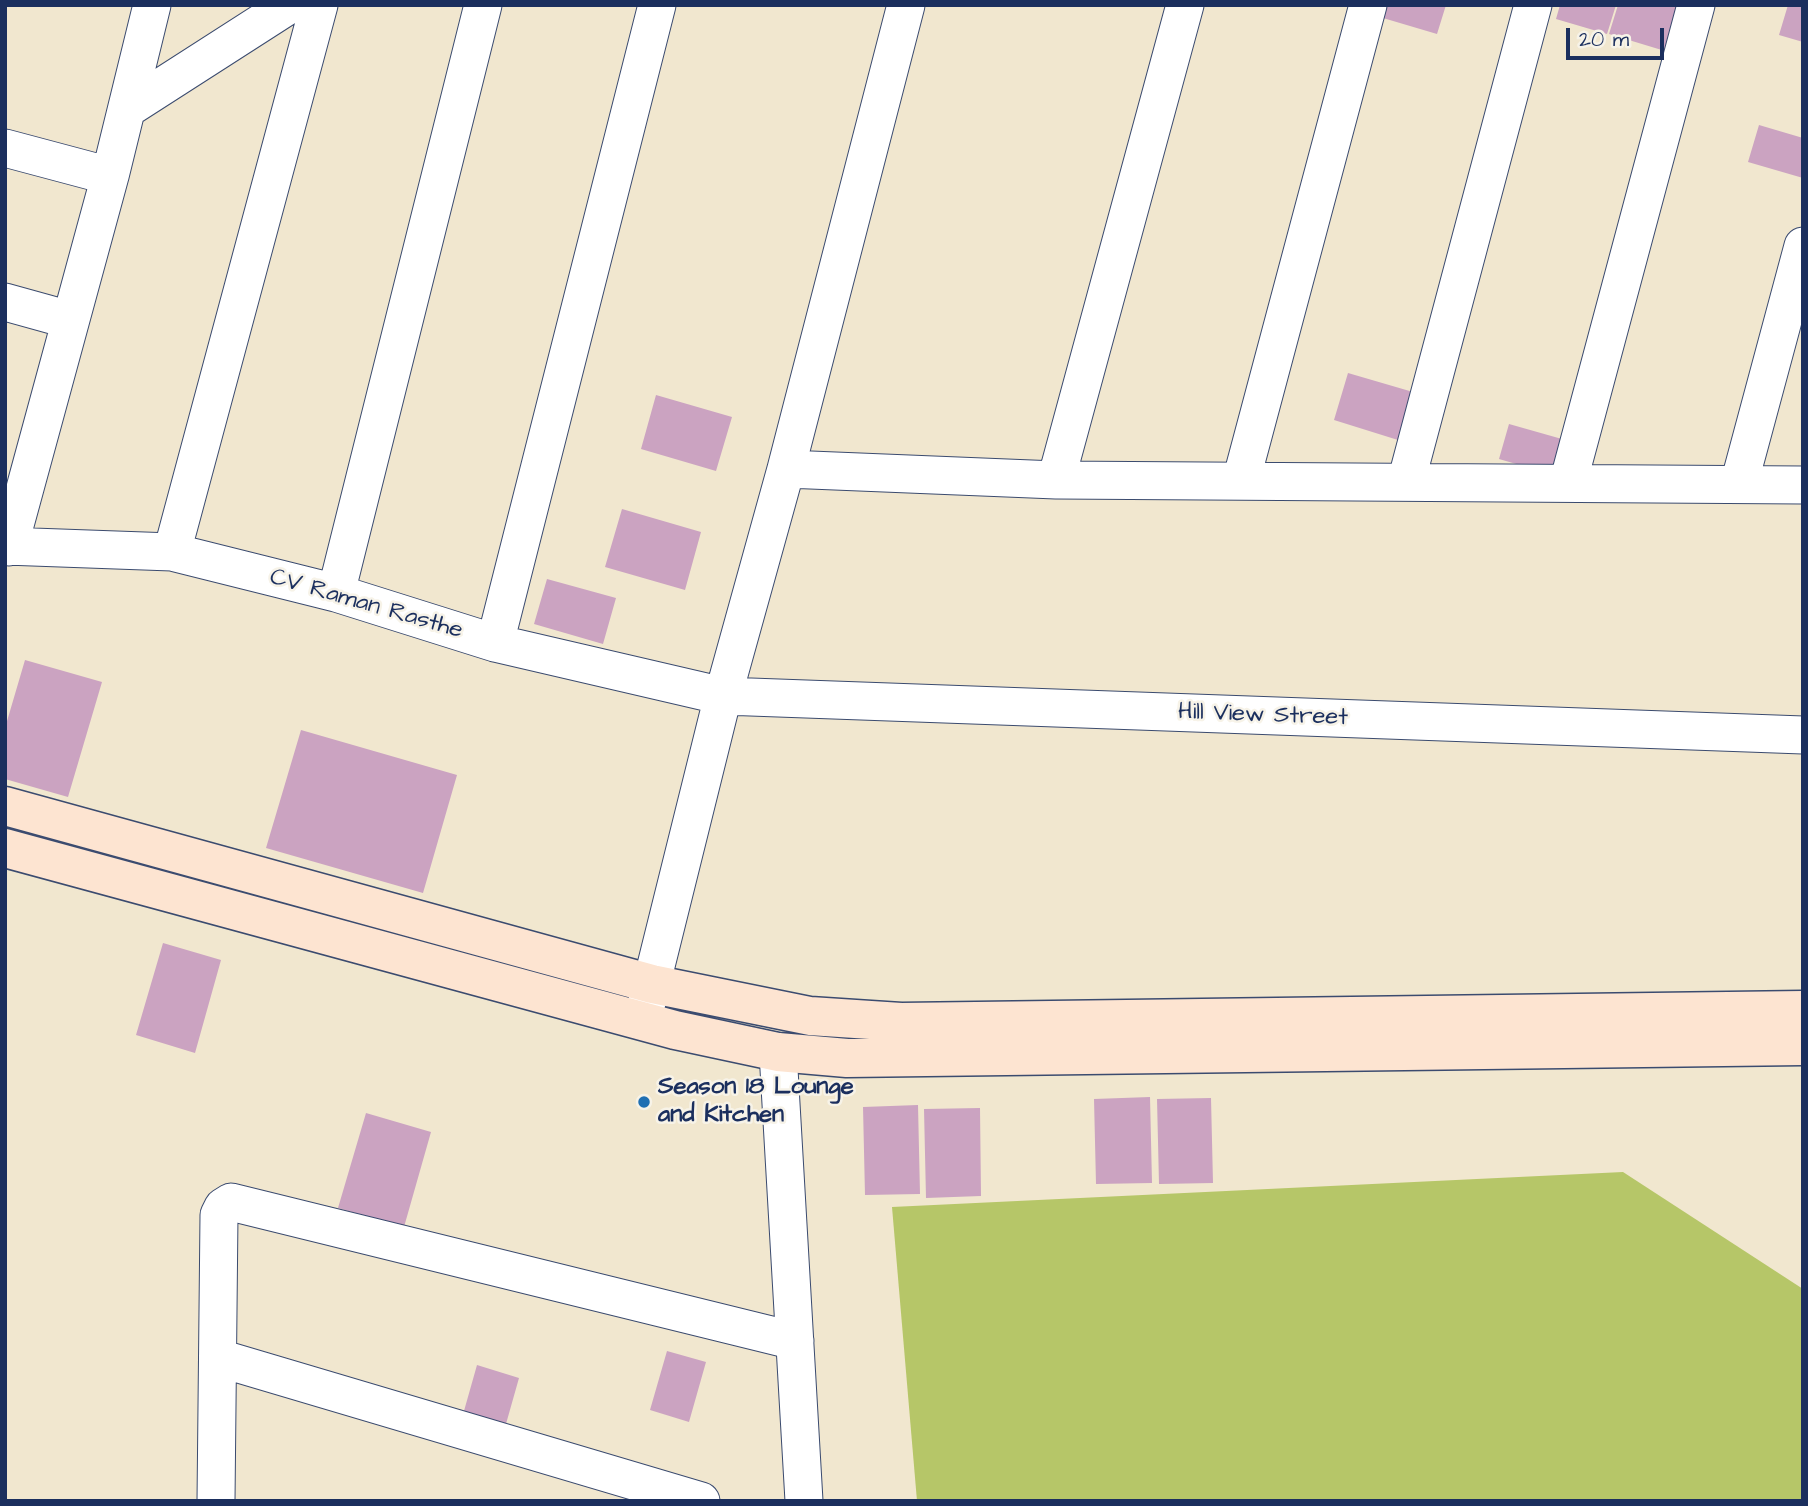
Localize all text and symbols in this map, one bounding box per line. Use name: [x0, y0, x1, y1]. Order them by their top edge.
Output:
scale bar: [1570, 14, 1668, 58]
text: 20 m: [1579, 25, 1629, 54]
street label: CV Raman Rasthe: [266, 564, 466, 646]
street label: Hill View Street: [1178, 699, 1348, 733]
place label: Season 18 Lounge and Kitchen: [658, 1074, 854, 1130]
marker: Season 18 Lounge and Kitchen: [636, 1094, 652, 1110]

